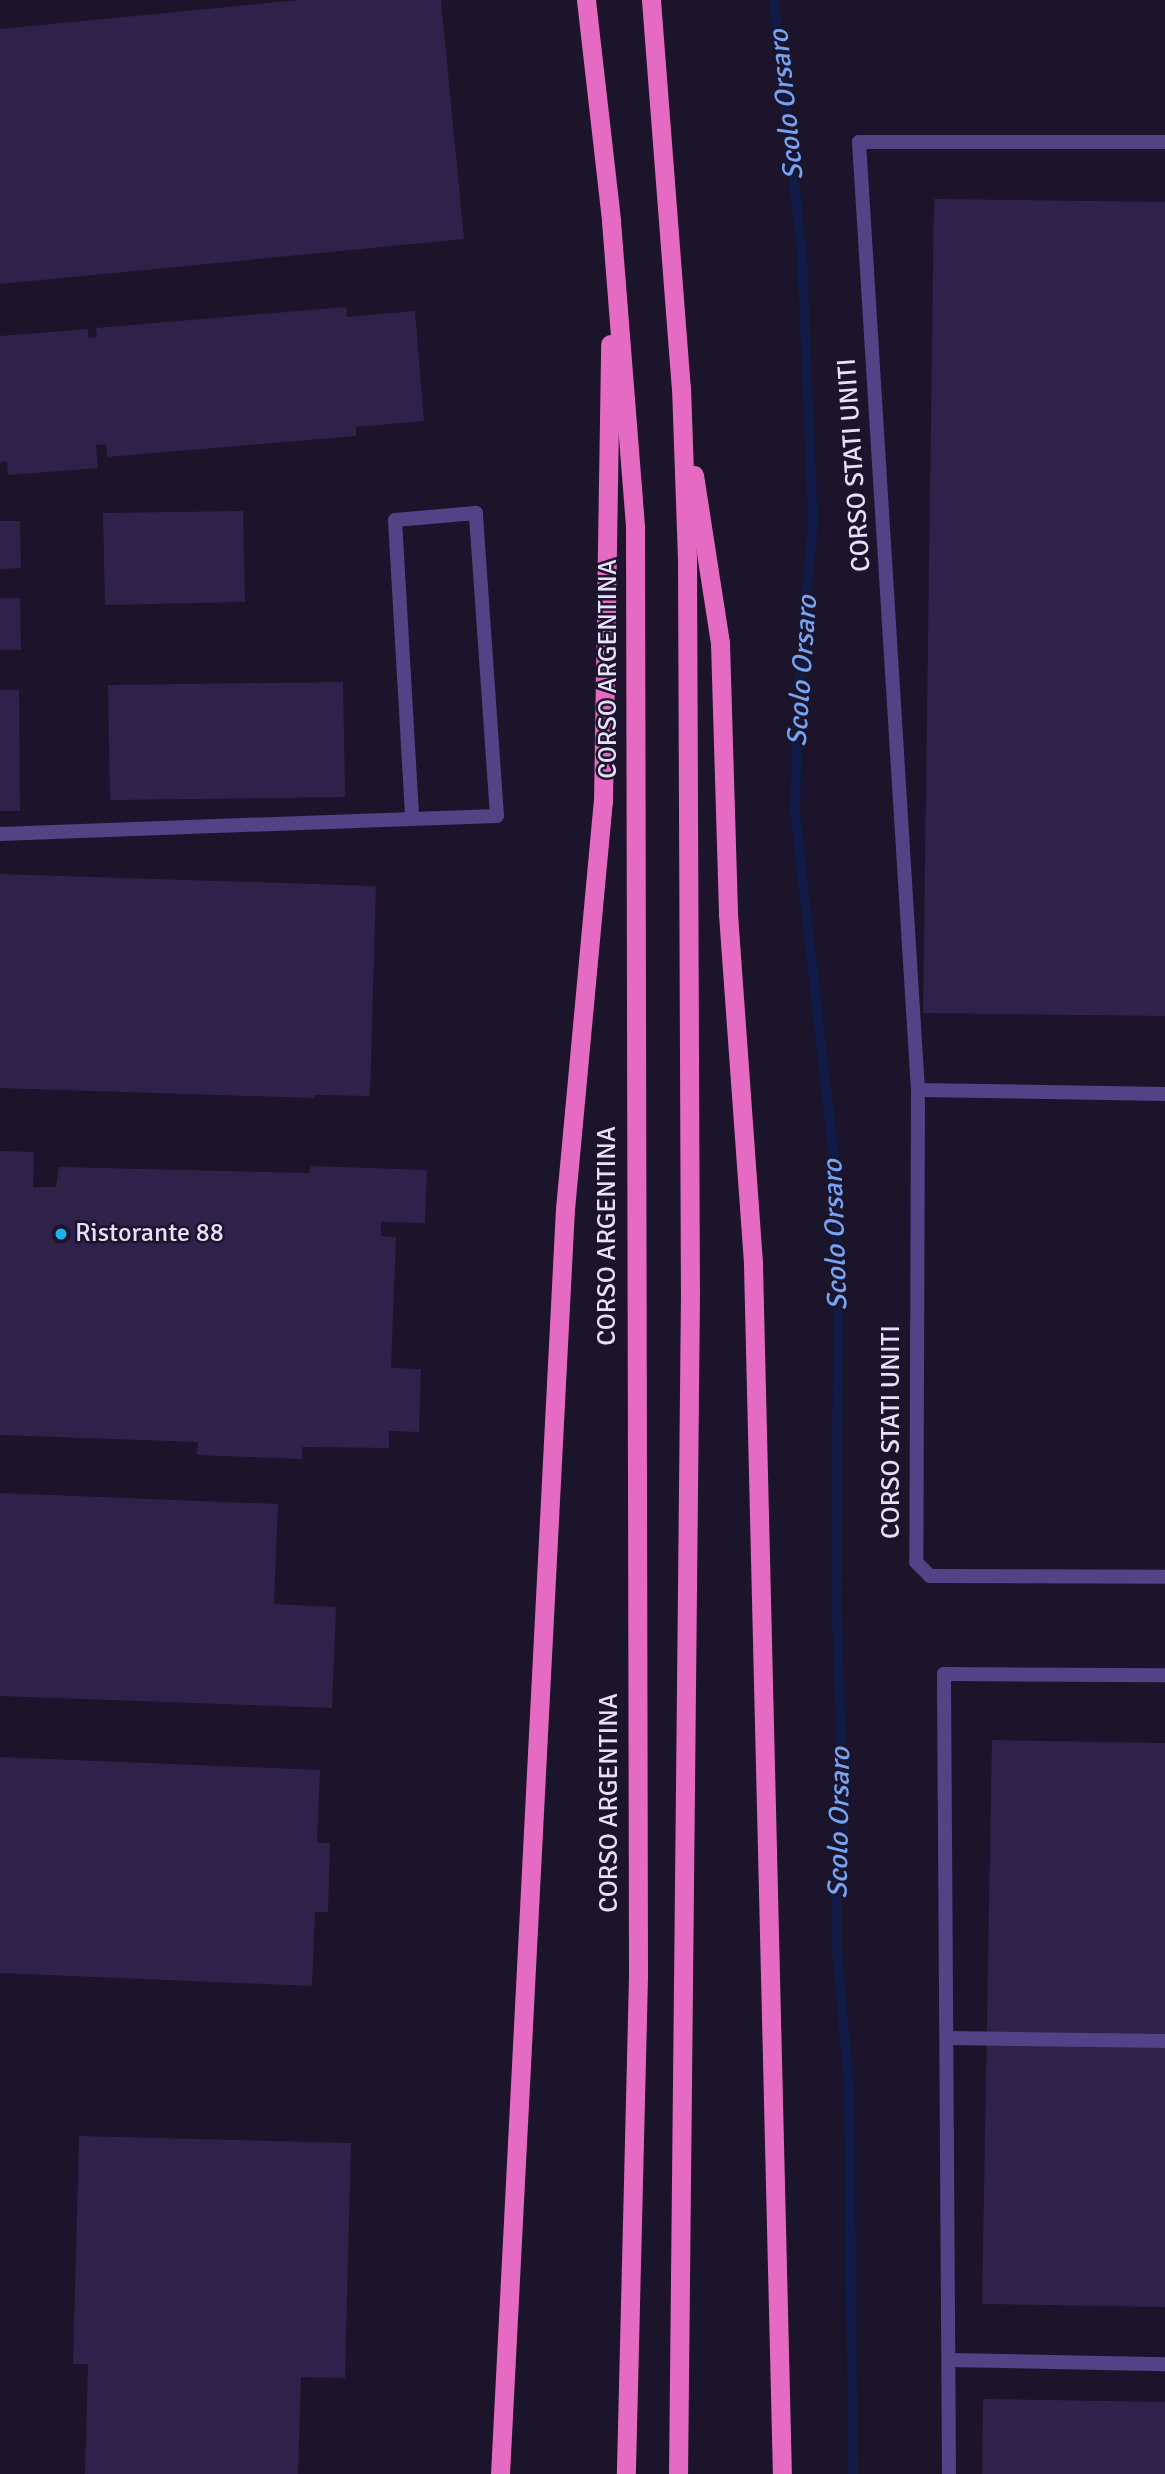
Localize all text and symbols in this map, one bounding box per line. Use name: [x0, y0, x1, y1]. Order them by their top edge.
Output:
water label: Scolo Orsaro: [761, 28, 811, 182]
street label: CORSO STATI UNITI: [832, 357, 878, 573]
street label: CORSO ARGENTINA: [593, 559, 625, 779]
water label: Scolo Orsaro: [780, 594, 824, 748]
street label: CORSO ARGENTINA: [592, 1126, 624, 1346]
water label: Scolo Orsaro: [816, 1159, 854, 1311]
place label: Ristorante 88: [75, 1218, 224, 1250]
marker: Ristorante 88: [53, 1226, 69, 1242]
street label: CORSO STATI UNITI: [876, 1325, 908, 1539]
street label: CORSO ARGENTINA: [594, 1693, 626, 1913]
water label: Scolo Orsaro: [821, 1747, 857, 1899]

